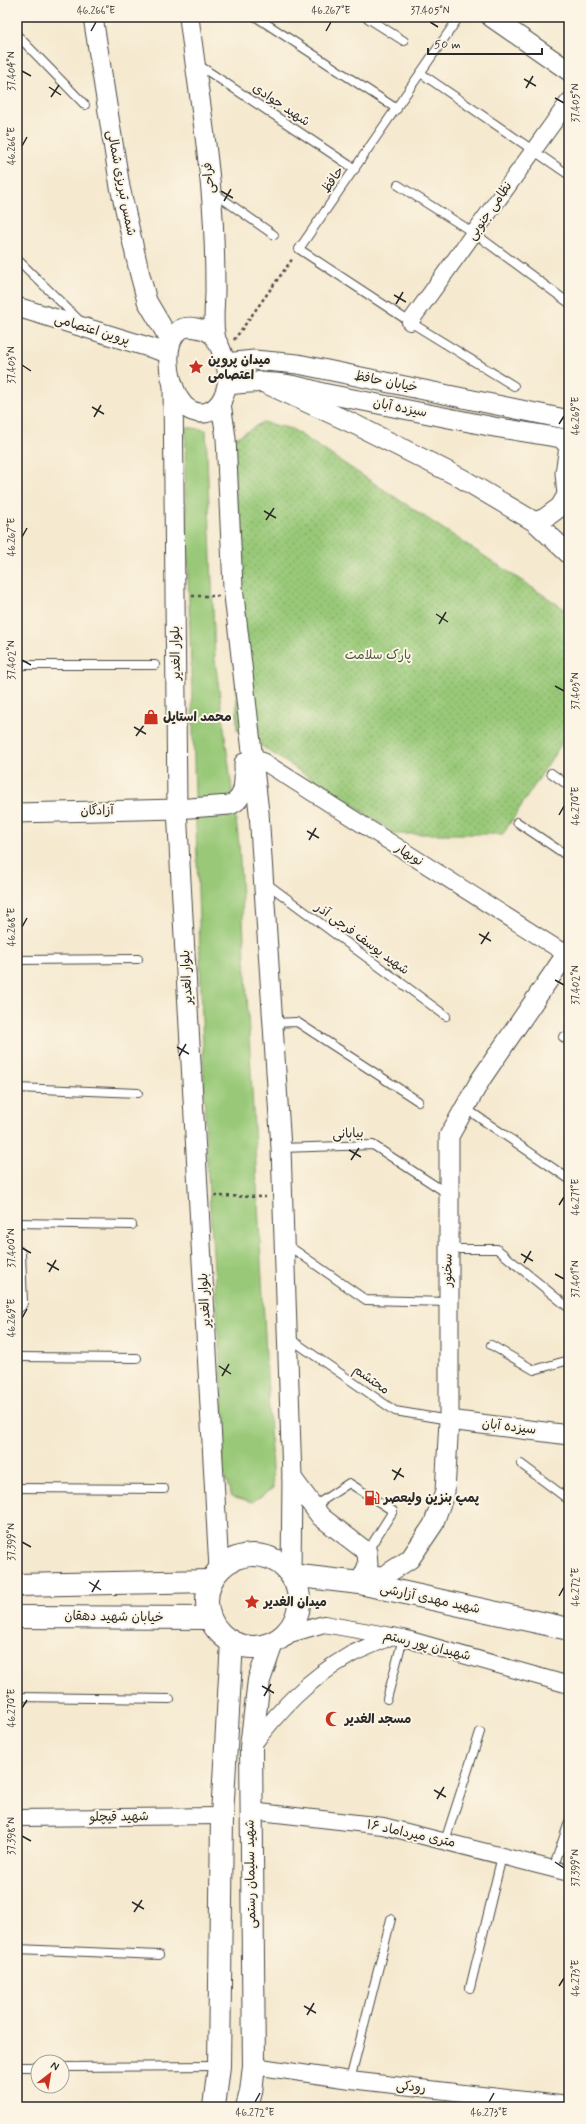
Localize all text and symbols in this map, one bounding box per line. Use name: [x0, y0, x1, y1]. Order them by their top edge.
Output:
text: 46.266°E: [77, 4, 115, 18]
text: 46.267°E: [312, 4, 351, 18]
text: 37.405°N: [410, 4, 450, 18]
scale bar: [428, 30, 542, 56]
text: 50 m: [434, 37, 461, 53]
text: 37.404°N: [5, 51, 19, 91]
street label: شهید جوادی: [249, 79, 313, 131]
text: 37.405°N: [569, 83, 583, 123]
text: 46.266°E: [5, 127, 19, 165]
street label: شمس تبریزی شمالی: [102, 129, 140, 237]
street label: فراحی: [199, 161, 219, 195]
street label: حافظ: [318, 163, 348, 197]
street label: نظامی جنوبی: [464, 178, 516, 244]
street label: پروین اعتصامی: [52, 310, 132, 350]
text: 37.403°N: [5, 346, 19, 384]
place label: میدان پروین اعتصامی: [208, 352, 271, 384]
place icon: میدان پروین اعتصامی: [187, 358, 205, 376]
street label: خیابان حافظ: [353, 368, 419, 396]
street label: سیزده آبان: [372, 394, 428, 422]
text: 46.269°E: [569, 397, 583, 435]
text: 46.267°E: [5, 517, 19, 556]
street label: بلوار الغدیر: [167, 626, 185, 681]
text: 37.402°N: [5, 640, 19, 680]
park label: پارک سلامت: [345, 647, 412, 664]
text: 37.403°N: [569, 672, 583, 710]
shop icon: محمد استایل: [142, 708, 160, 726]
place label: محمد استایل: [163, 709, 232, 726]
text: 46.270°E: [569, 786, 583, 825]
street label: آزادگان: [80, 802, 115, 820]
street label: نوبهار: [391, 839, 426, 870]
street label: شهید یوسف فرجی آذر: [311, 898, 413, 979]
text: 46.268°E: [5, 907, 19, 946]
street label: بلوار الغدیر: [177, 949, 197, 1006]
text: 37.402°N: [569, 965, 583, 1005]
street label: بیابانی: [332, 1125, 364, 1143]
text: 46.271°E: [569, 1178, 583, 1215]
text: 37.400°N: [5, 1228, 19, 1268]
street label: سخنور: [439, 1253, 457, 1288]
text: 37.401°N: [569, 1260, 583, 1298]
street label: بلوار الغدیر: [195, 1272, 215, 1329]
text: 46.269°E: [5, 1299, 19, 1337]
street label: محتشم: [349, 1361, 392, 1399]
street label: سیزده آبان: [481, 1415, 537, 1439]
fuel station icon: پمپ بنزین ولیعصر: [363, 1489, 381, 1507]
place label: پمپ بنزین ولیعصر: [382, 1490, 479, 1507]
text: 37.399°N: [5, 1523, 19, 1561]
text: 46.272°E: [569, 1567, 583, 1606]
street label: شهید مهدی آزارشی: [378, 1580, 482, 1618]
place icon: میدان الغدیر: [243, 1593, 261, 1611]
place label: میدان الغدیر: [262, 1594, 327, 1611]
street label: خیابان شهید دهقان: [64, 1608, 164, 1626]
street label: شهیدان پور رستم: [381, 1627, 472, 1666]
text: 46.270°E: [5, 1688, 19, 1727]
mosque icon: مسجد الغدیر: [324, 1710, 342, 1728]
place label: مسجد الغدیر: [343, 1711, 411, 1728]
street label: شهید قیچلو: [88, 1808, 149, 1826]
street label: ۱۶ متری میرداماد: [365, 1816, 457, 1852]
text: 37.398°N: [5, 1817, 19, 1855]
street label: شهید سلیمان رستمی: [242, 1819, 260, 1929]
text: 37.399°N: [569, 1849, 583, 1887]
text: 46.273°E: [569, 1959, 583, 1996]
north arrow: [30, 2054, 70, 2094]
text: N: [48, 2058, 61, 2074]
street label: رودکی: [395, 2077, 427, 2097]
text: 46.272°E: [236, 2106, 275, 2120]
text: 46.273°E: [471, 2106, 508, 2120]

